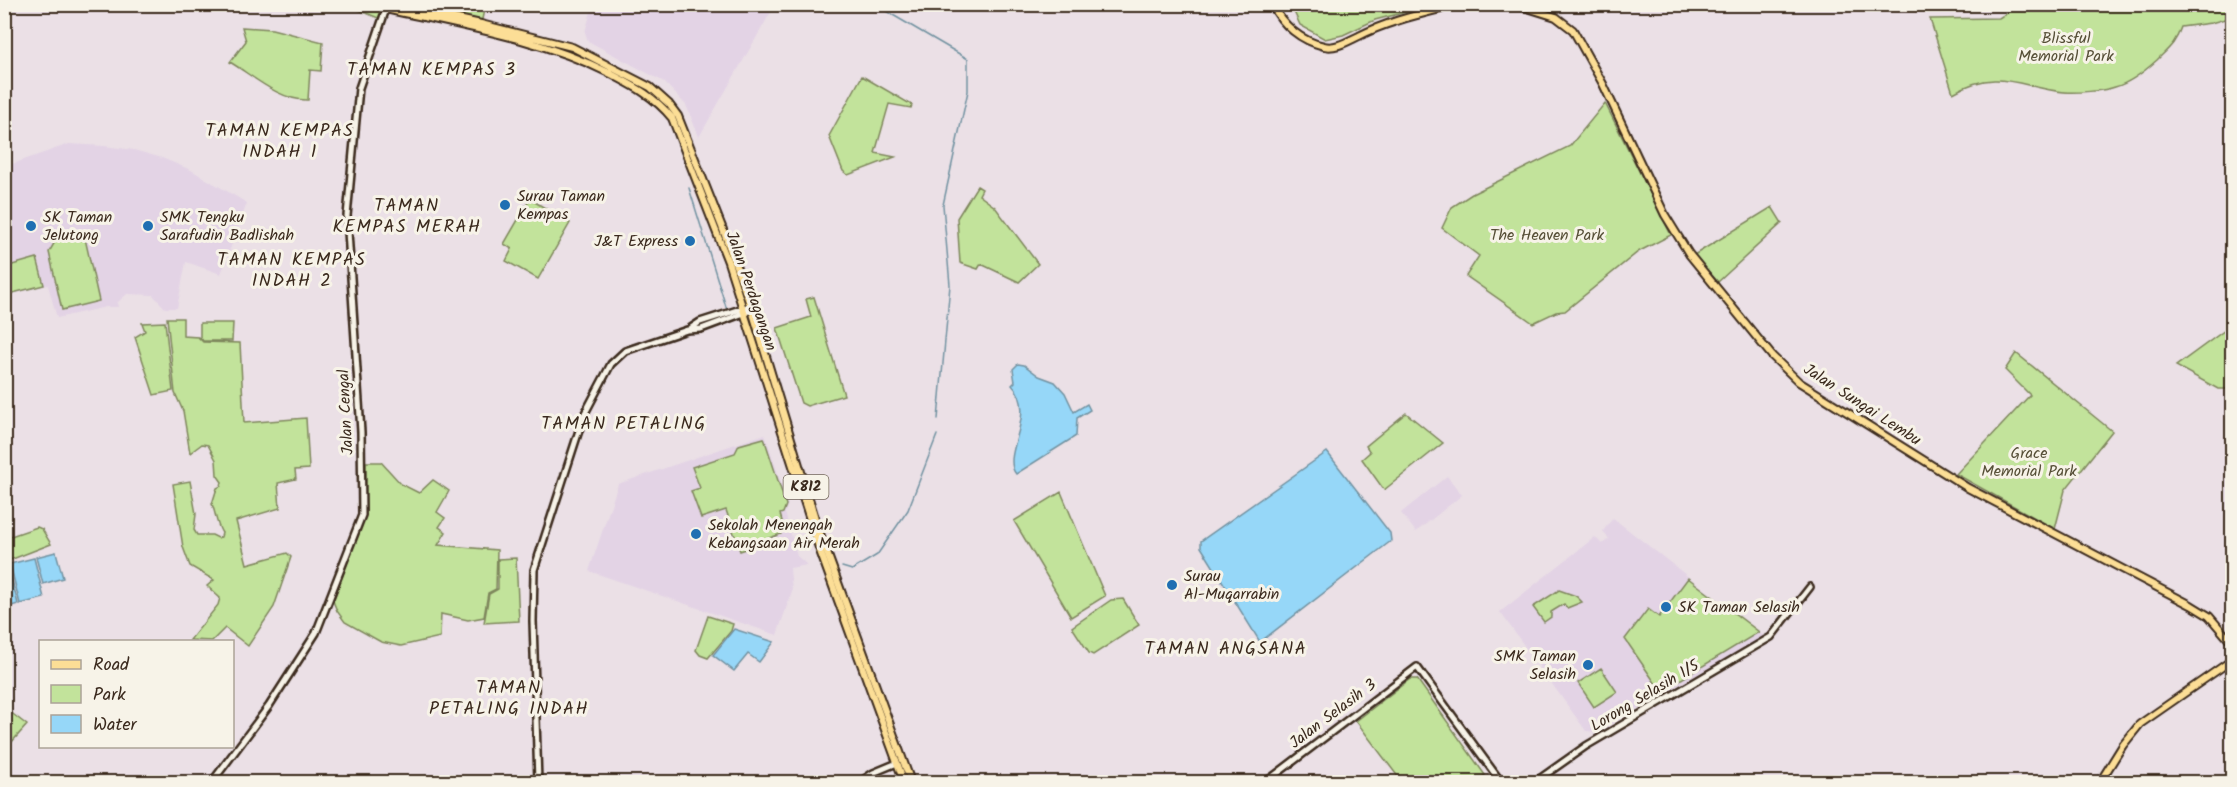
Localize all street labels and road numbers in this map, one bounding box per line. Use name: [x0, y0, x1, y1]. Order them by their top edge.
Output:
street label: Jalan Perdagangan: [719, 228, 783, 354]
street label: Jalan Sungai Lembu: [1798, 357, 1926, 453]
street label: Jalan Cengal: [331, 368, 361, 455]
road number: K812: [784, 475, 828, 499]
street label: Lorong Selasih 1/5: [1586, 653, 1705, 738]
street label: Jalan Selasih 3: [1284, 673, 1382, 755]

